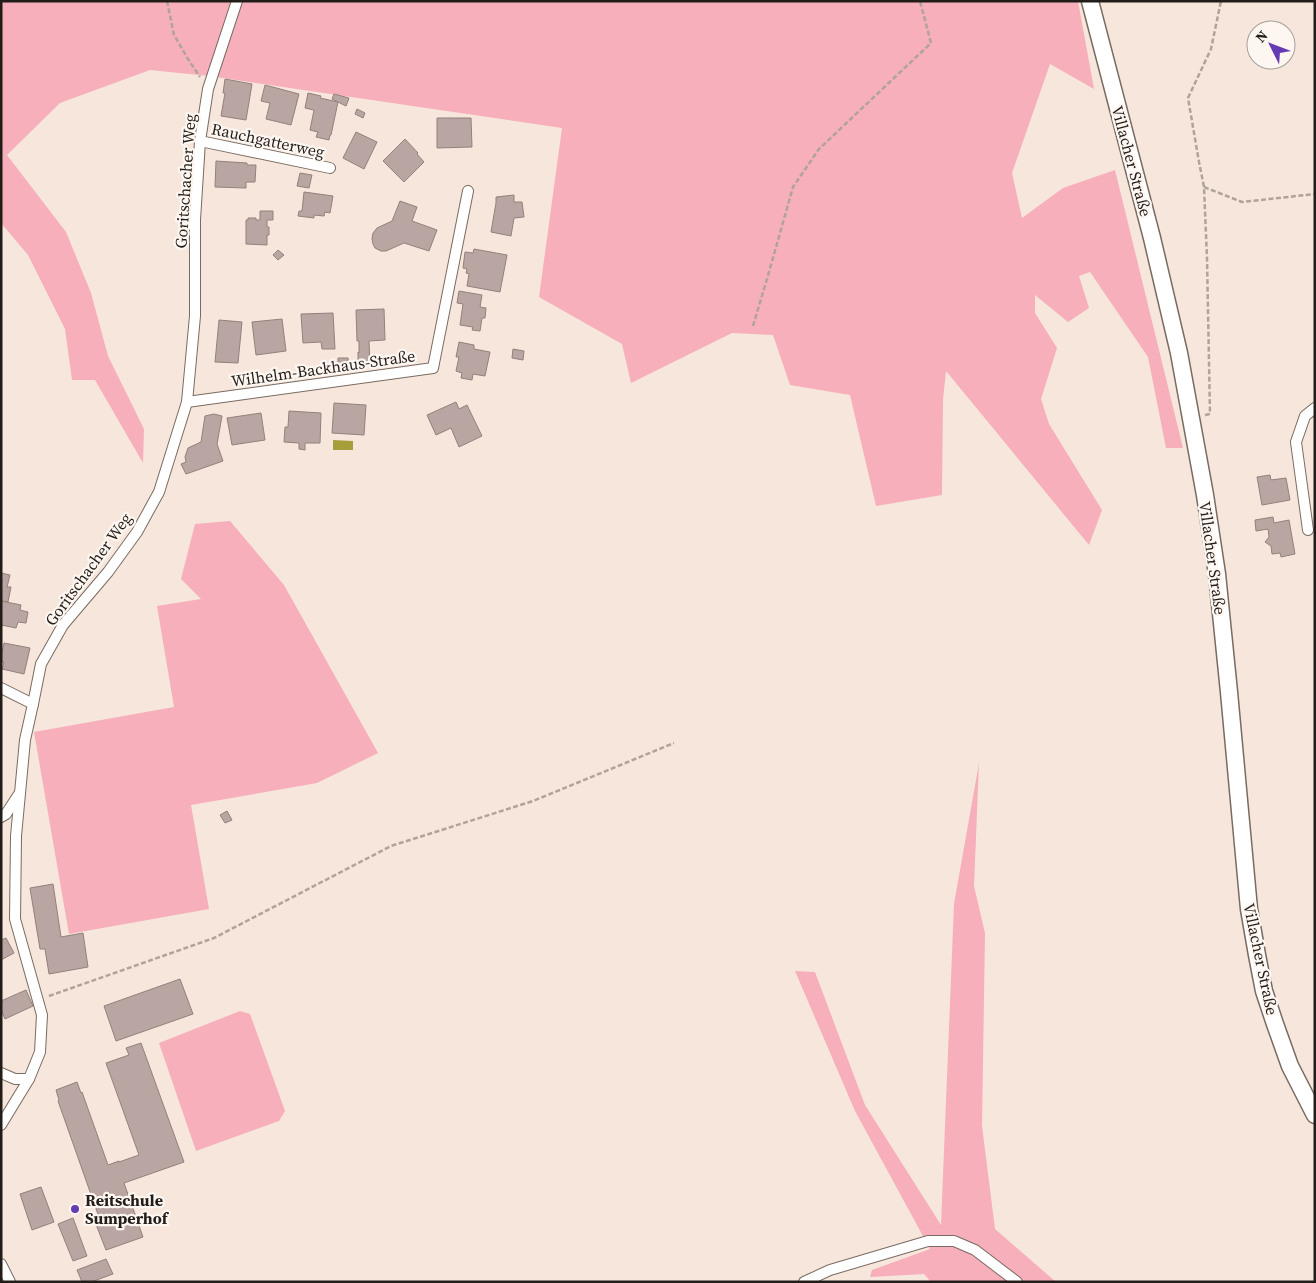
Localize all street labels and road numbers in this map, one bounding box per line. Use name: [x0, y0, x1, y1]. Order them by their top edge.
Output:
street label: Villacher Straße: [1107, 103, 1157, 219]
street label: Goritschacher Weg: [169, 113, 201, 249]
street label: Rauchgatterweg: [209, 117, 327, 163]
street label: Wilhelm-Backhaus-Straße: [230, 344, 416, 392]
street label: Villacher Straße: [1194, 500, 1232, 616]
street label: Goritschacher Weg: [39, 508, 137, 630]
street label: Villacher Straße: [1238, 901, 1284, 1017]

